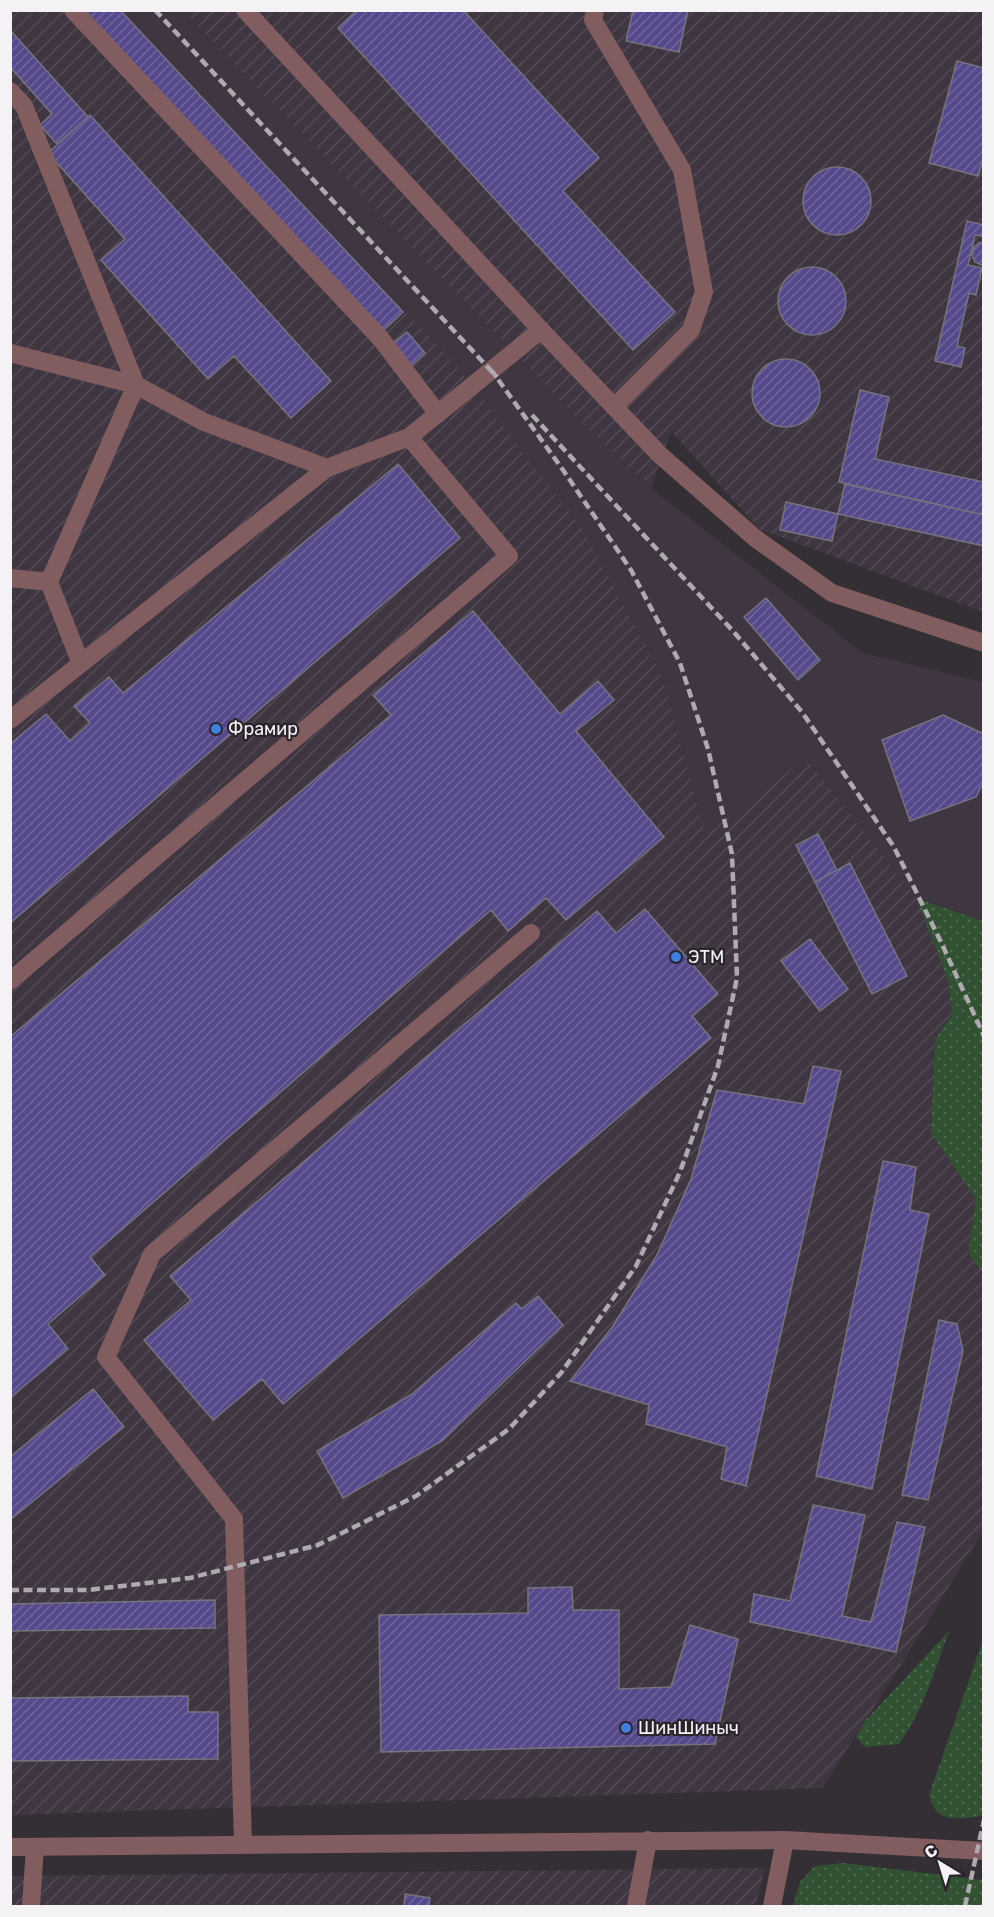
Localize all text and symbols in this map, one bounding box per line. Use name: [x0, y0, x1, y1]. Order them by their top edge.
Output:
place label: Фрамир: [228, 718, 298, 740]
marker: Фрамир: [209, 722, 223, 736]
place label: ЭТМ: [688, 946, 724, 968]
marker: ЭТМ: [669, 950, 683, 964]
place label: ШинШиныч: [638, 1717, 739, 1739]
marker: ШинШиныч: [619, 1721, 633, 1735]
north arrow: [910, 1833, 970, 1893]
text: С: [921, 1841, 941, 1863]

